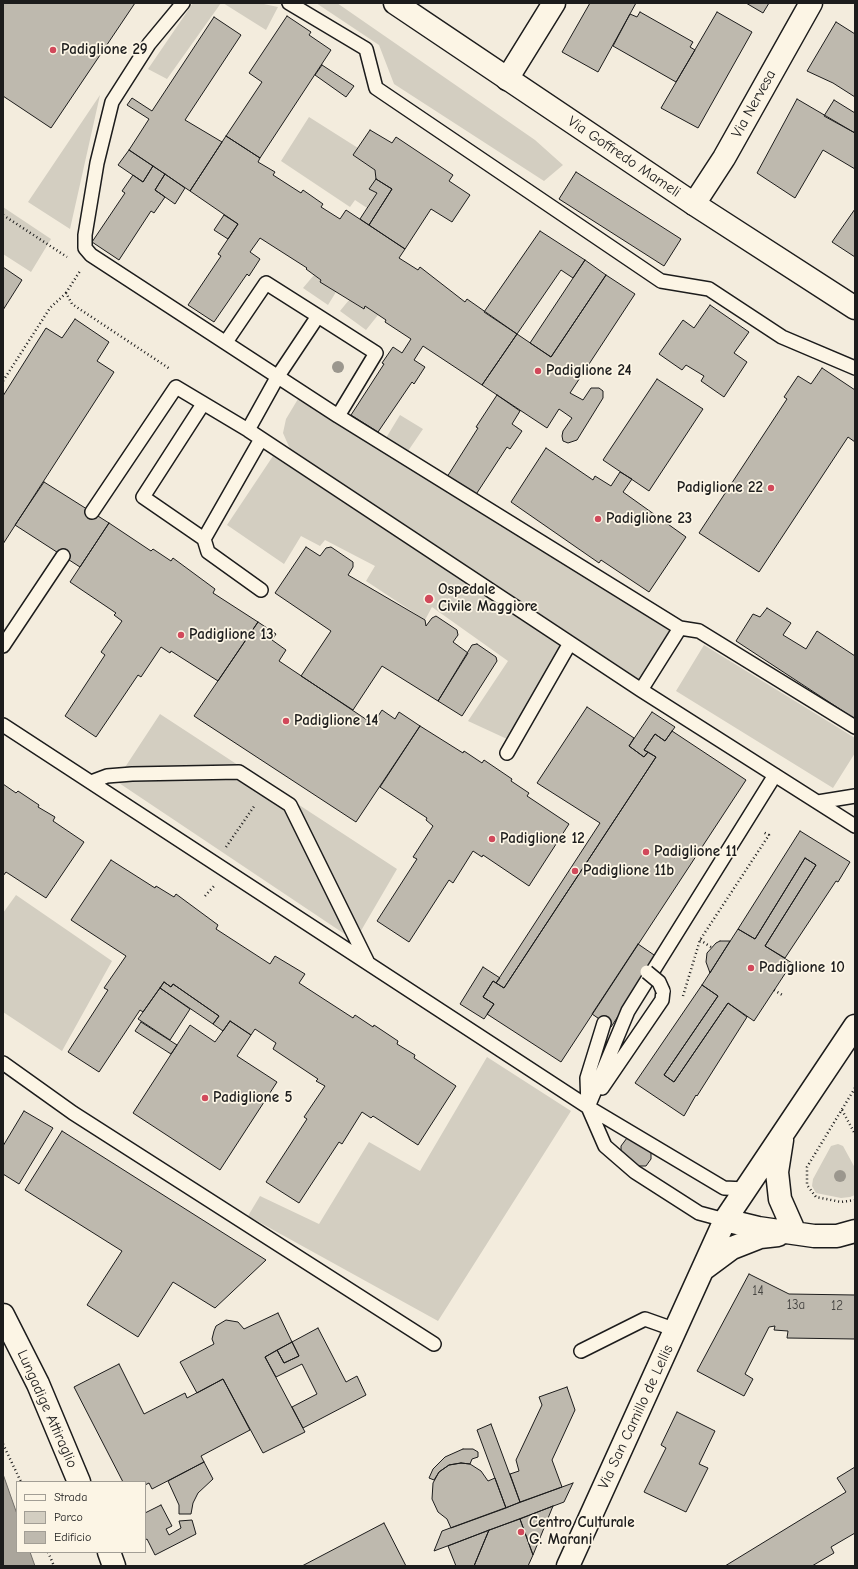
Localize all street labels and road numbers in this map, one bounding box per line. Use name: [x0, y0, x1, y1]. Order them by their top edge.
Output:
street label: Via Nervesa: [728, 67, 780, 141]
street label: Via Goffredo Mameli: [564, 113, 684, 201]
street label: Via San Camillo de Lellis: [595, 1342, 677, 1492]
street label: Lungadige Attiraglio: [13, 1347, 81, 1471]

